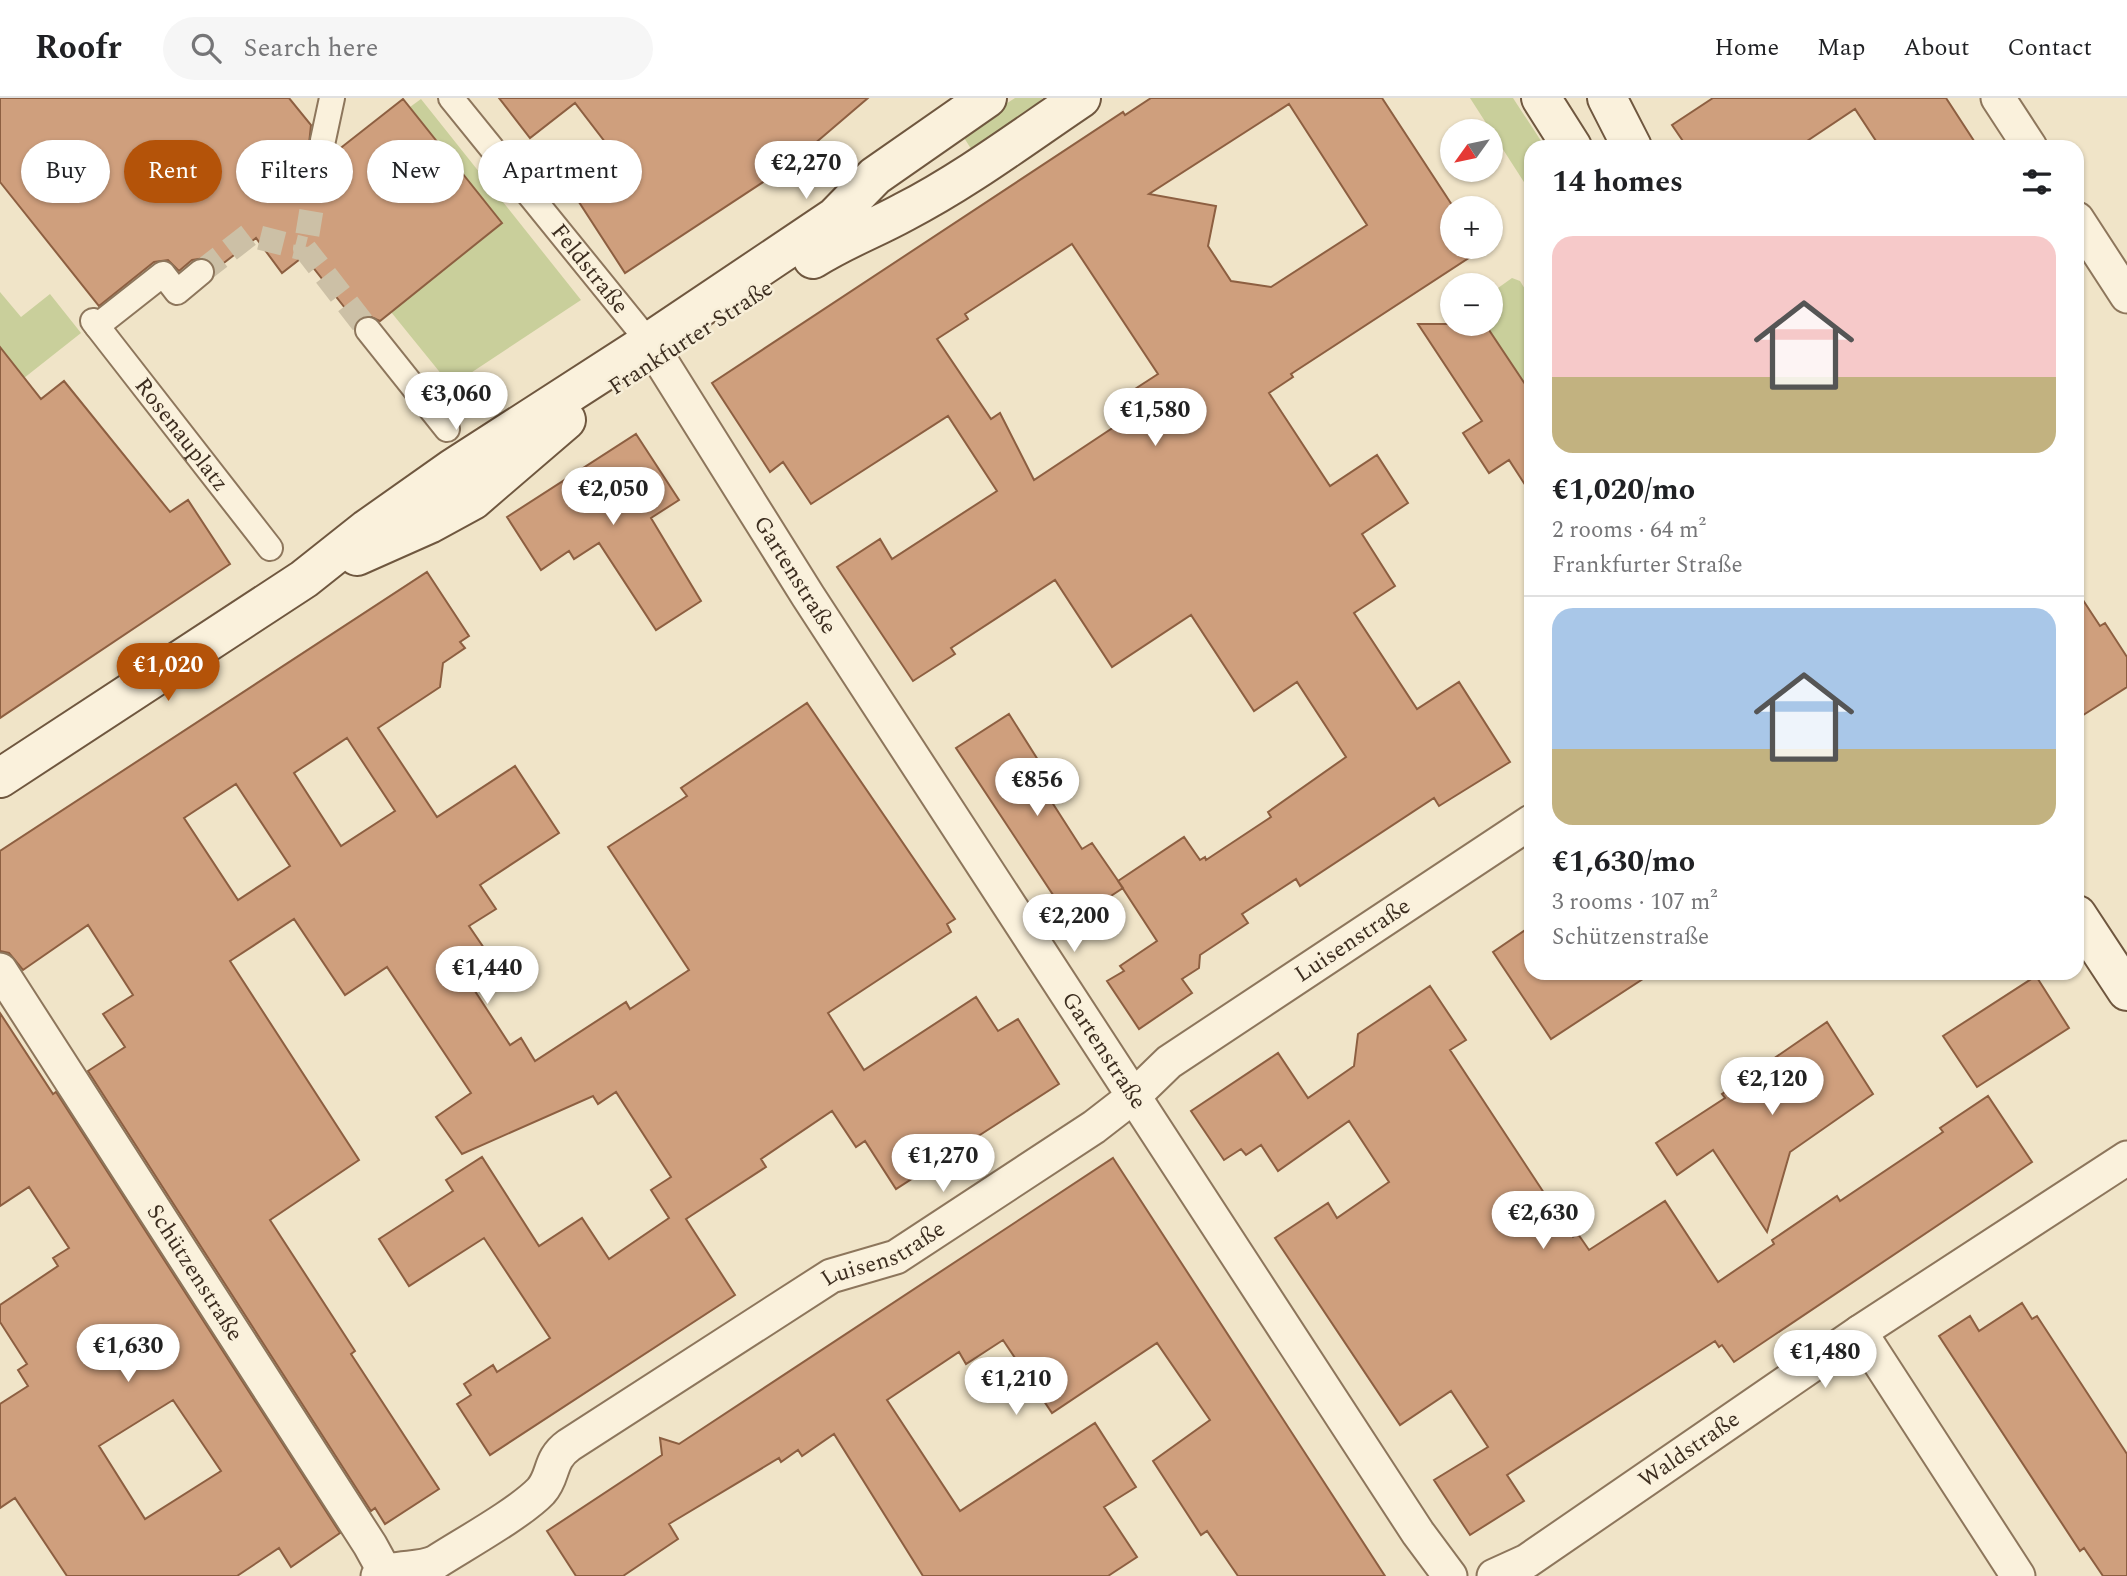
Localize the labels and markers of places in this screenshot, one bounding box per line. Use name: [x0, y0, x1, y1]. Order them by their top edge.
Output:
pin: €2,270: [749, 141, 863, 201]
pin: €3,060: [399, 372, 513, 432]
pin: €1,580: [1098, 388, 1212, 448]
pin: €2,050: [556, 468, 670, 527]
pin: €1,020: [111, 644, 225, 703]
pin: €856: [996, 758, 1078, 818]
pin: €2,200: [1017, 894, 1131, 954]
pin: €1,440: [430, 946, 544, 1006]
pin: €2,120: [1715, 1058, 1829, 1117]
pin: €1,270: [886, 1134, 1000, 1194]
pin: €2,630: [1486, 1192, 1600, 1251]
pin: €1,630: [71, 1324, 185, 1384]
pin: €1,480: [1768, 1330, 1882, 1390]
pin: €1,210: [959, 1358, 1073, 1417]

